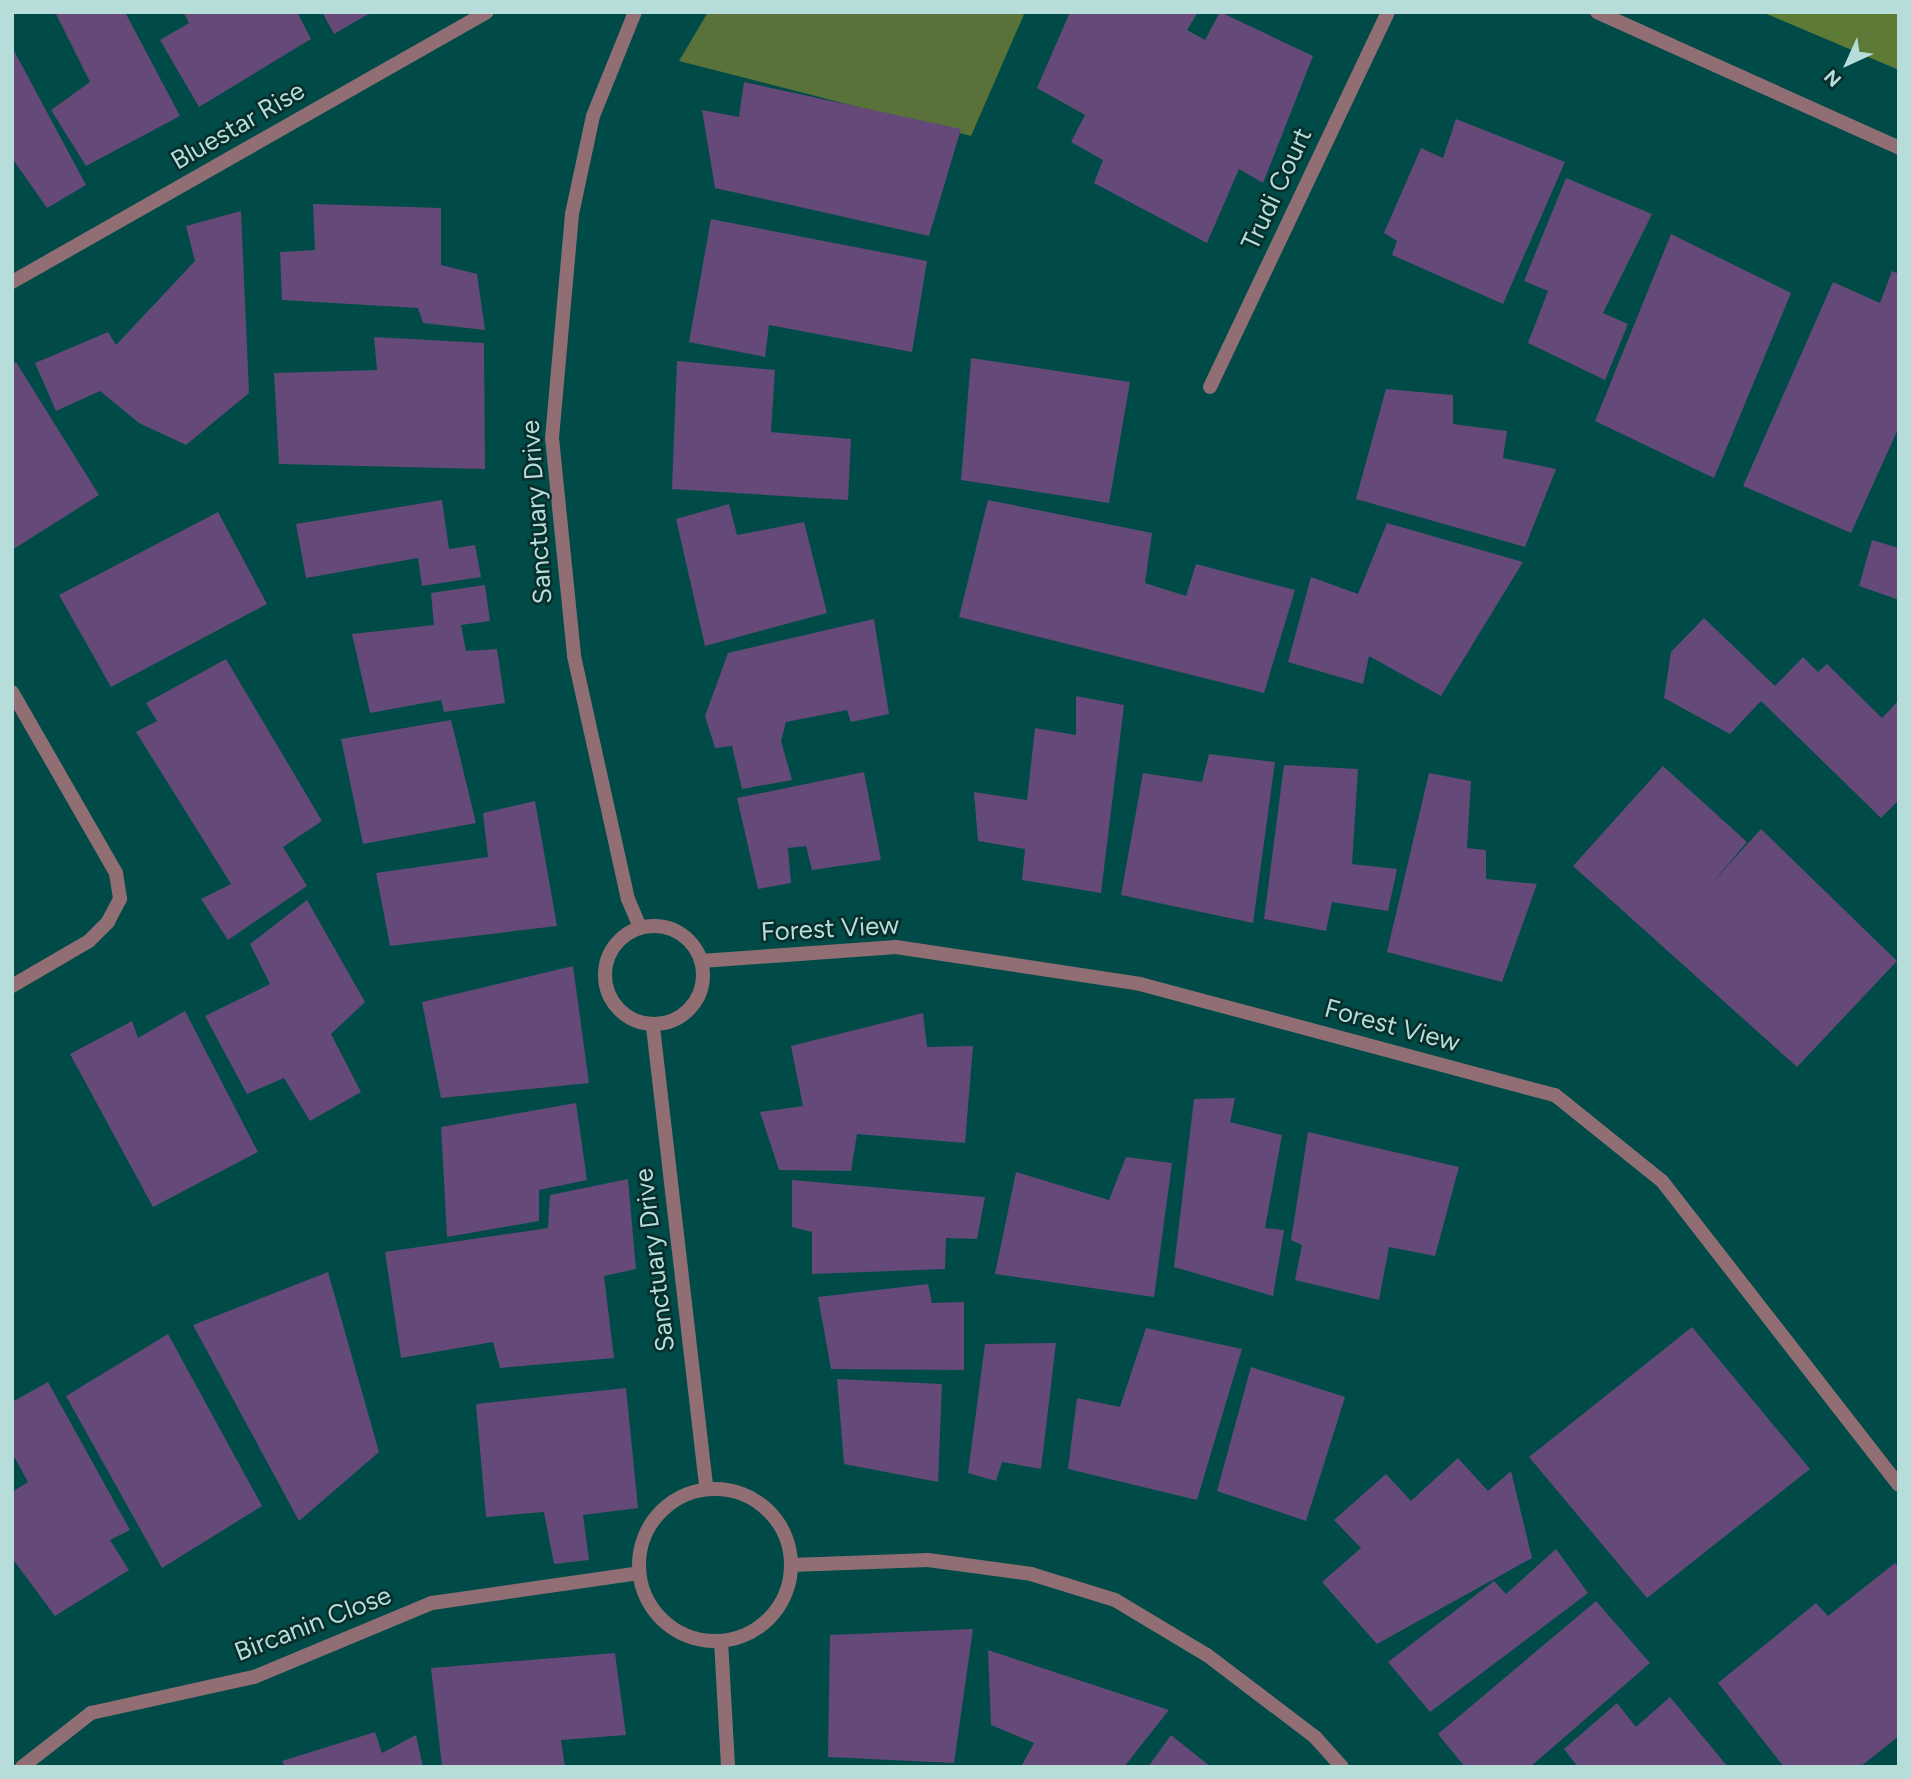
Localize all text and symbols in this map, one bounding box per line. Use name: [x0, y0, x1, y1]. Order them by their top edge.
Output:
north arrow: [1813, 28, 1883, 98]
text: N: [1819, 65, 1846, 92]
street label: Bluestar Rise: [166, 75, 310, 177]
street label: Trudi Court: [1235, 123, 1319, 255]
street label: Sanctuary Drive: [515, 419, 559, 605]
street label: Forest View: [760, 910, 900, 948]
street label: Forest View: [1321, 993, 1463, 1059]
street label: Sanctuary Drive: [628, 1167, 682, 1353]
street label: Bircanin Close: [230, 1580, 396, 1668]

